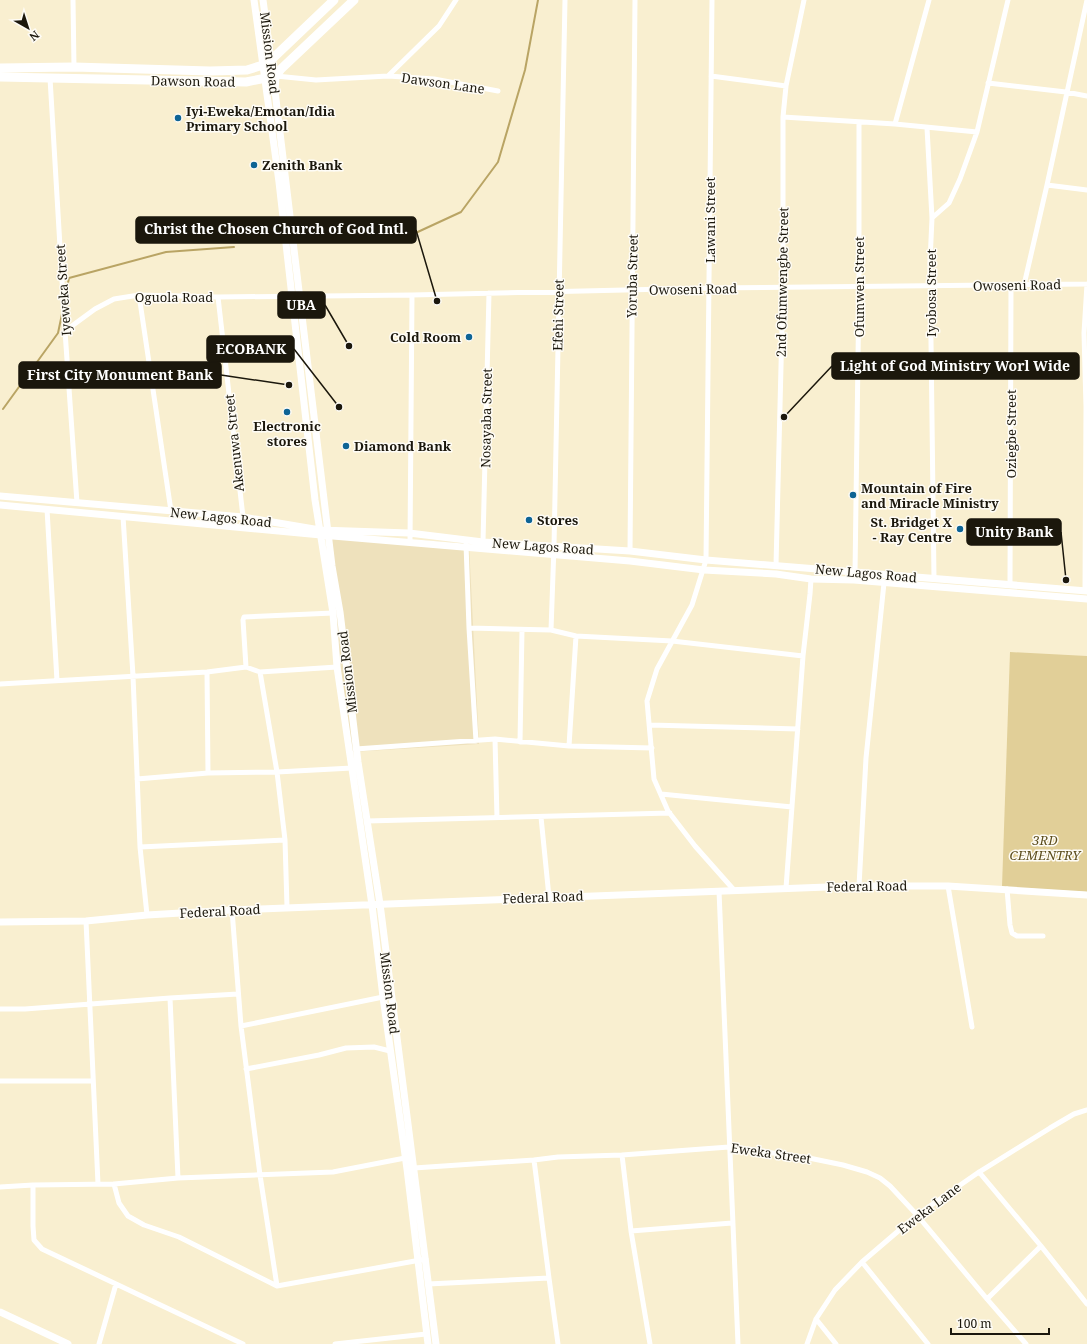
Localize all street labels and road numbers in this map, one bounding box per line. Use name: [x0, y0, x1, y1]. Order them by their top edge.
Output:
street label: Mission Road: [256, 11, 284, 95]
street label: Dawson Lane: [400, 68, 486, 98]
street label: Dawson Road: [151, 71, 235, 91]
street label: Lawani Street: [701, 177, 719, 263]
street label: 2nd Ofumwengbe Street: [772, 206, 792, 357]
street label: Yoruba Street: [622, 233, 642, 319]
street label: Ofumwen Street: [850, 236, 868, 338]
street label: Iyeweka Street: [51, 243, 75, 336]
street label: Iyobosa Street: [922, 249, 940, 337]
street label: Owoseni Road: [973, 275, 1061, 295]
street label: Efehi Street: [548, 278, 568, 351]
street label: Owoseni Road: [649, 279, 737, 299]
street label: Oguola Road: [135, 288, 213, 306]
street label: Nosayaba Street: [476, 367, 496, 468]
street label: Oziegbe Street: [1002, 389, 1020, 478]
street label: Akenuwa Street: [220, 393, 248, 493]
street label: New Lagos Road: [169, 503, 273, 531]
street label: New Lagos Road: [492, 533, 594, 559]
street label: New Lagos Road: [814, 560, 918, 586]
street label: Mission Road: [333, 630, 361, 714]
street label: Federal Road: [826, 876, 908, 896]
street label: Federal Road: [502, 887, 584, 907]
street label: Federal Road: [179, 900, 261, 922]
street label: Mission Road: [376, 951, 404, 1035]
street label: Eweka Street: [730, 1138, 813, 1168]
street label: Eweka Lane: [894, 1178, 965, 1238]

